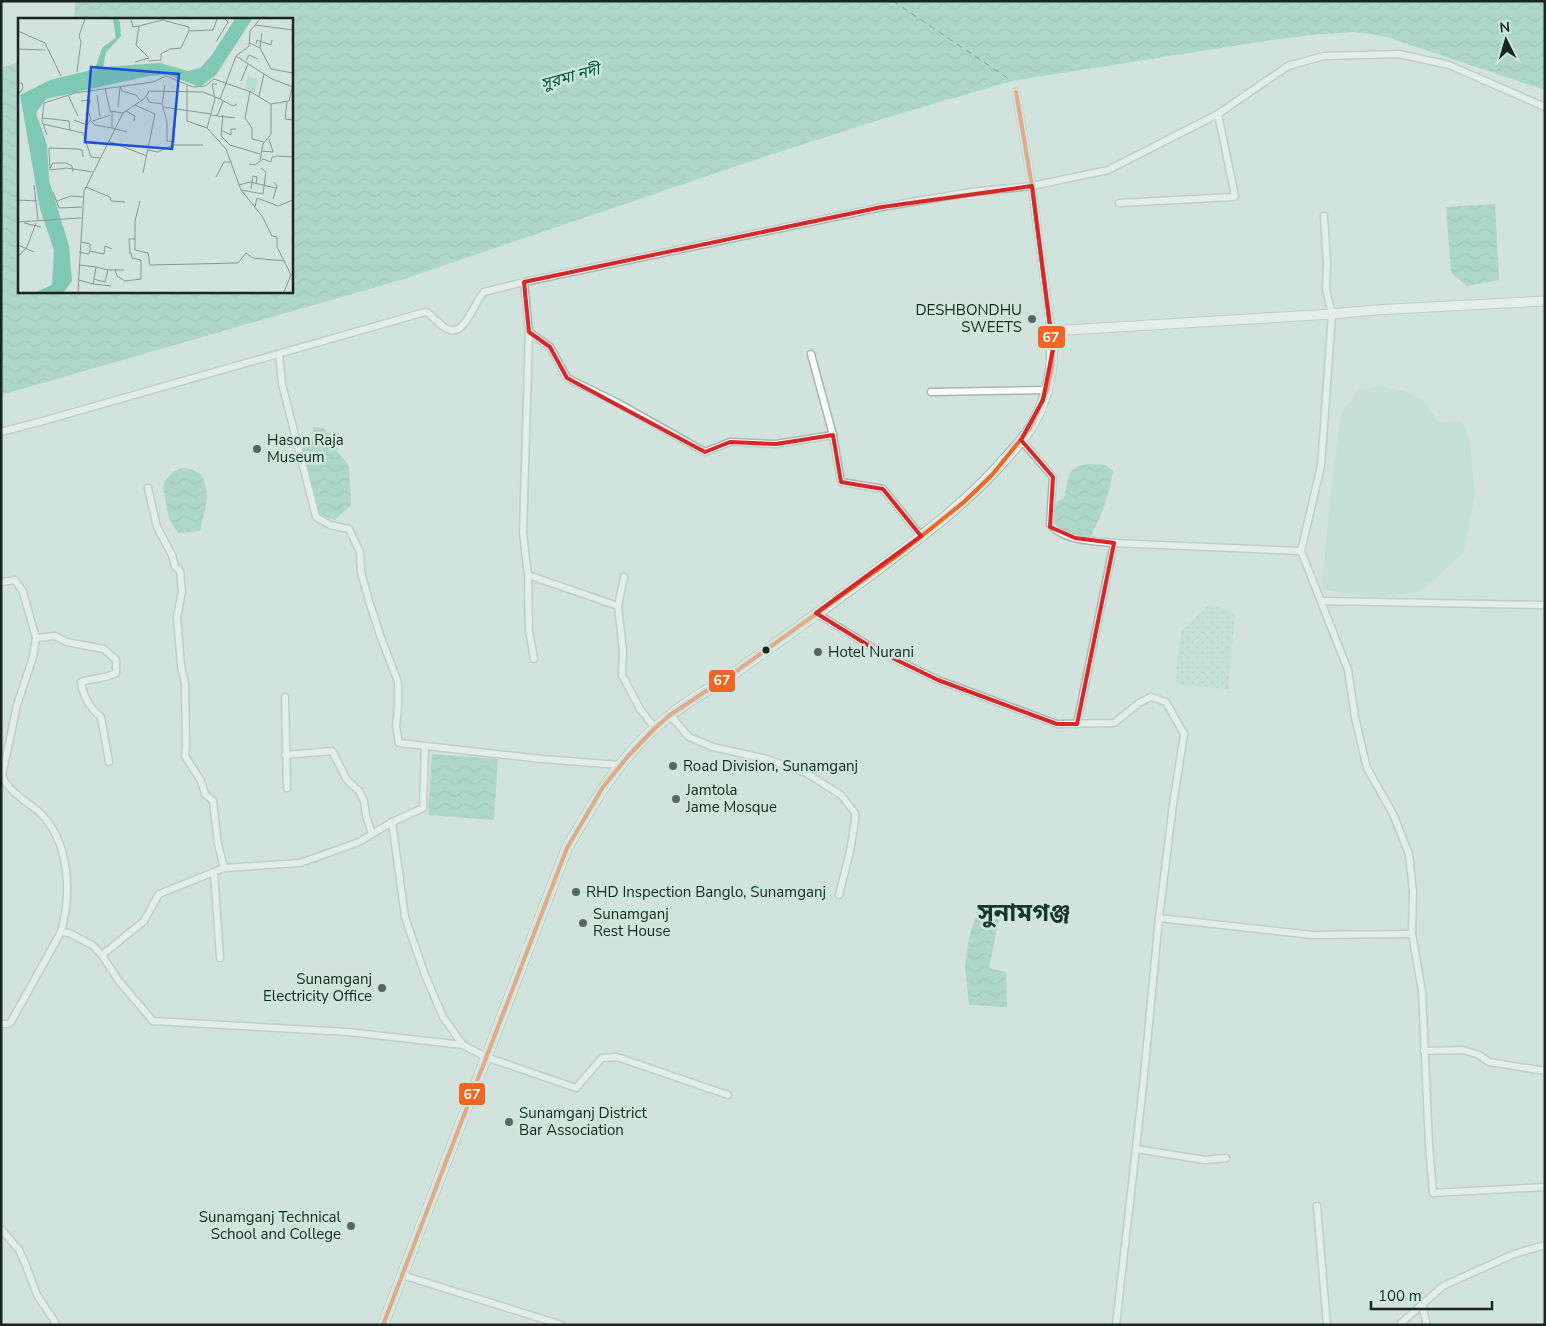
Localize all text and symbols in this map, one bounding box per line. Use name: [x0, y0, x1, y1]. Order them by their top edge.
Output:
north arrow: [1481, 15, 1531, 65]
inset map: [18, 18, 292, 292]
text: N: [1499, 18, 1511, 37]
water label: সুরমা নদী: [538, 58, 605, 95]
place label: DESHBONDHU SWEETS: [915, 300, 1022, 337]
marker: DESHBONDHU SWEETS: [1026, 313, 1038, 325]
line badge: 67: [1037, 325, 1066, 349]
text: 67: [1043, 328, 1059, 347]
place label: Hason Raja Museum: [267, 430, 344, 467]
marker: Hason Raja Museum: [251, 443, 263, 455]
place label: Hotel Nurani: [828, 642, 914, 662]
unlabelled marker: [761, 645, 771, 655]
marker: Hotel Nurani: [812, 646, 824, 658]
line badge: 67: [708, 669, 736, 693]
text: 67: [714, 671, 730, 690]
place label: Road Division, Sunamganj: [683, 756, 858, 776]
marker: Road Division, Sunamganj: [667, 760, 679, 772]
place label: Jamtola Jame Mosque: [685, 780, 777, 817]
marker: Jamtola Jame Mosque: [670, 793, 682, 805]
place label: RHD Inspection Banglo, Sunamganj: [586, 882, 826, 902]
marker: RHD Inspection Banglo, Sunamganj: [570, 886, 582, 898]
district label: সুনামগঞ্জ: [977, 896, 1070, 930]
place label: Sunamganj Rest House: [593, 904, 670, 941]
marker: Sunamganj Rest House: [577, 917, 589, 929]
place label: Sunamganj Electricity Office: [263, 969, 372, 1006]
marker: Sunamganj Electricity Office: [376, 982, 388, 994]
line badge: 67: [458, 1082, 486, 1106]
text: 67: [464, 1085, 480, 1104]
place label: Sunamganj District Bar Association: [519, 1103, 647, 1140]
marker: Sunamganj District Bar Association: [503, 1116, 515, 1128]
place label: Sunamganj Technical School and College: [199, 1207, 342, 1244]
marker: Sunamganj Technical School and College: [345, 1220, 357, 1232]
scale bar: [1371, 1278, 1492, 1310]
text: 100 m: [1378, 1286, 1422, 1306]

